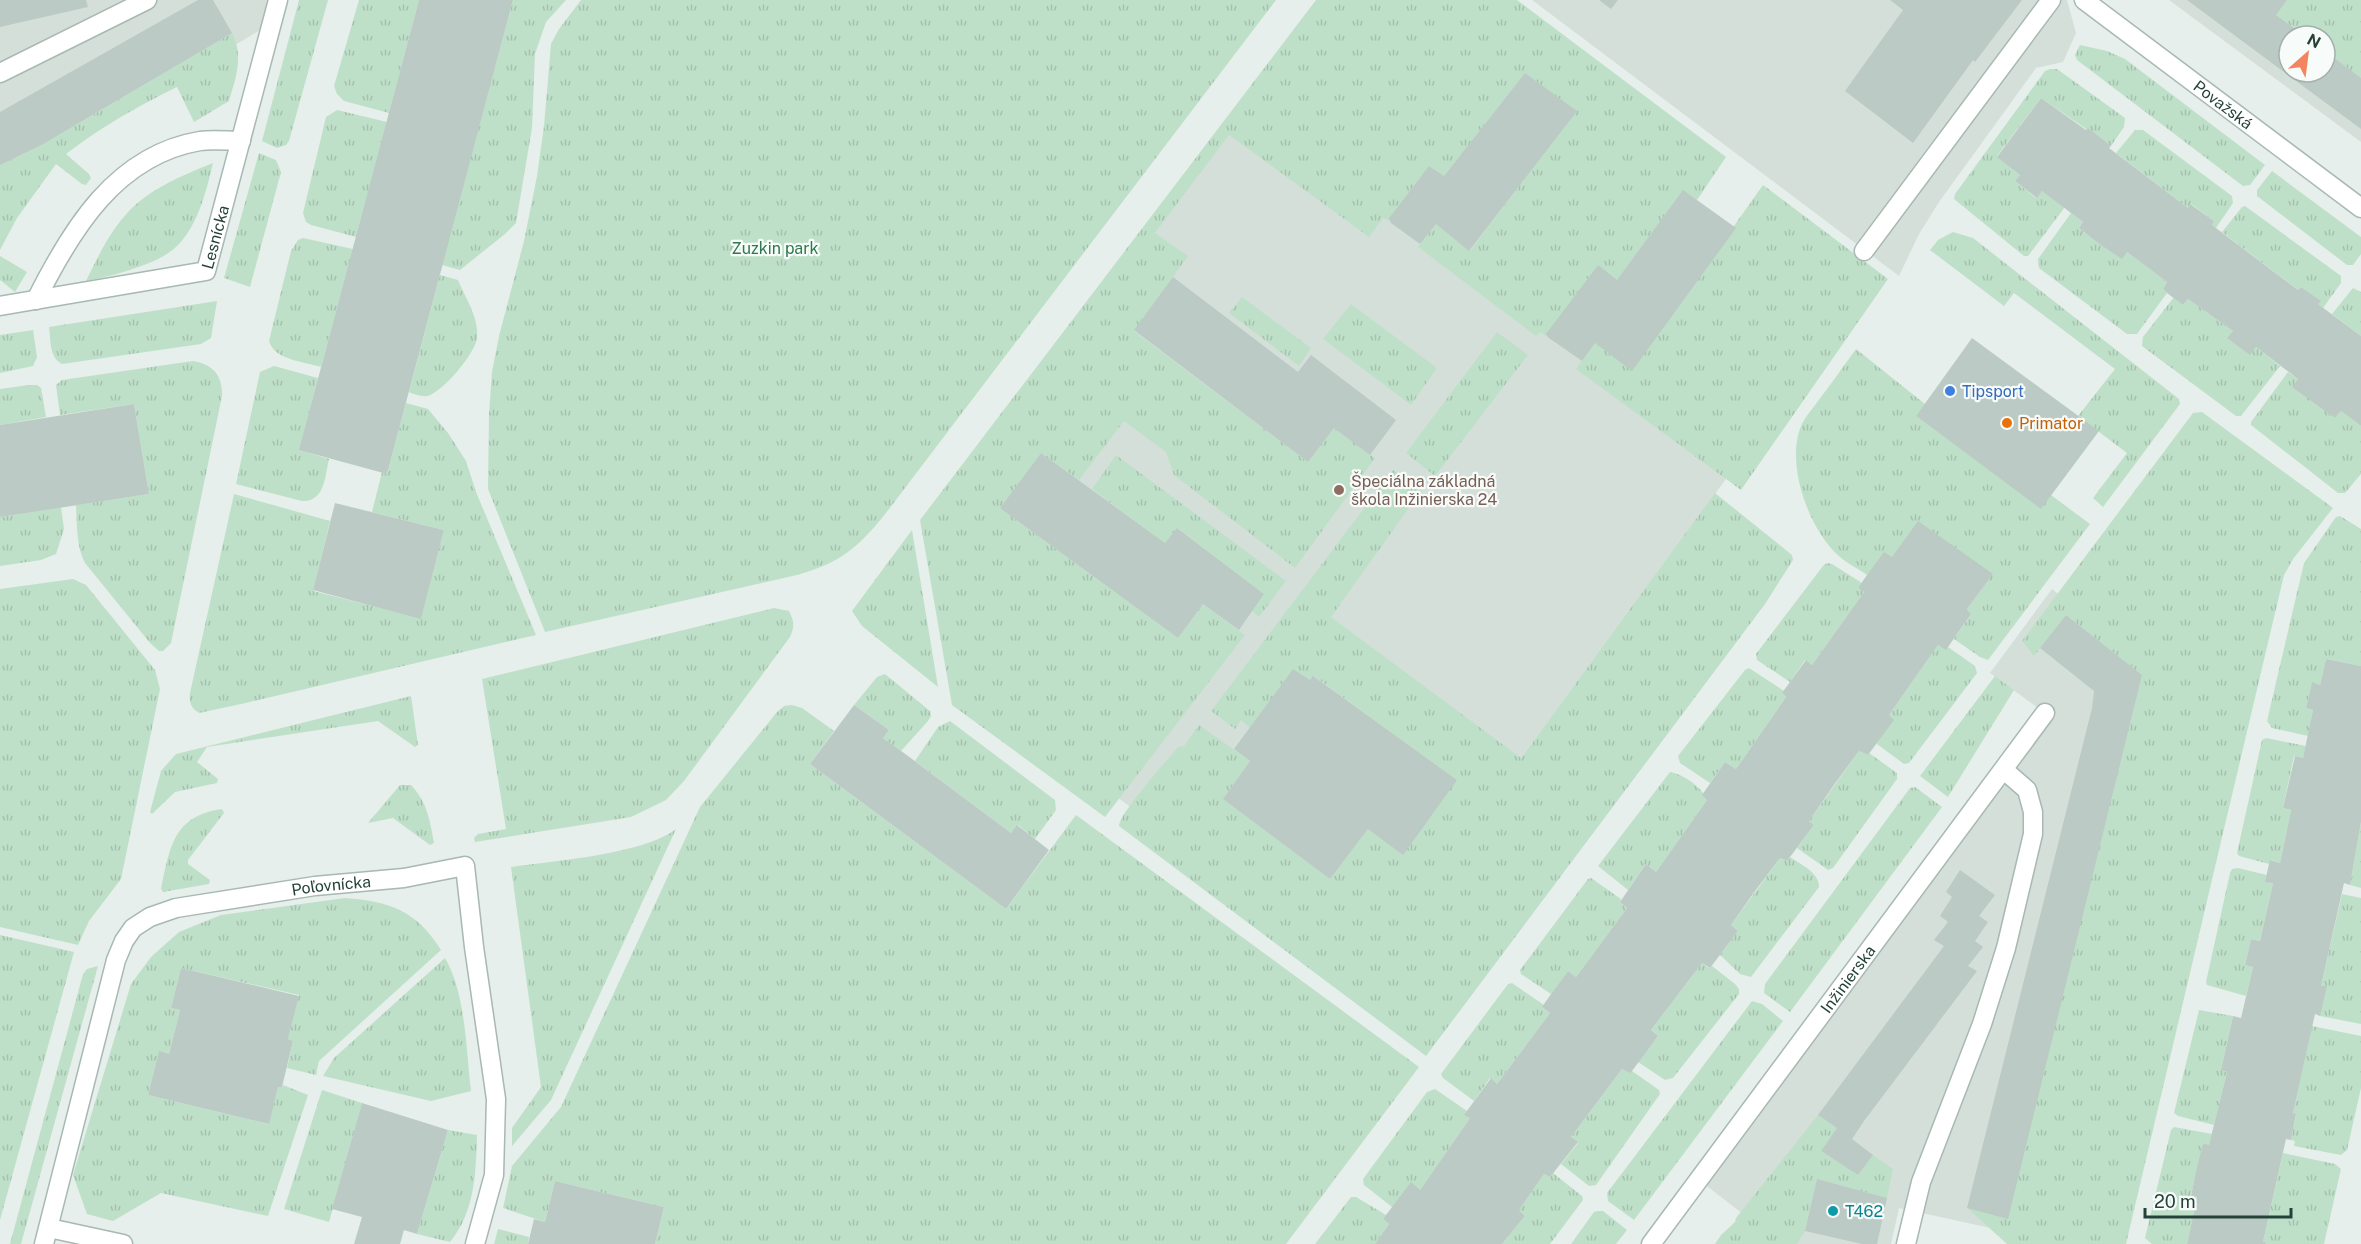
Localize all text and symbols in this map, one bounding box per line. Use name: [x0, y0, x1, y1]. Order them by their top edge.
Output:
north arrow: [2277, 24, 2337, 84]
text: N: [2304, 30, 2324, 53]
street label: Považská: [2189, 77, 2256, 133]
street label: Lesnícka: [198, 203, 233, 271]
park label: Zuzkin park: [732, 239, 818, 258]
place label: Tipsport: [1962, 382, 2024, 401]
marker: Tipsport: [1943, 384, 1957, 398]
place label: Primator: [2019, 414, 2083, 433]
marker: Primator: [2000, 416, 2014, 430]
place label: Špeciálna základná škola Inžinierska 24: [1351, 471, 1497, 509]
marker: Špeciálna základná škola Inžinierska 24: [1332, 483, 1346, 497]
street label: Poľovnícka: [290, 872, 372, 900]
street label: Inžinierska: [1817, 942, 1879, 1017]
scale bar: [2145, 1181, 2290, 1219]
text: 20 m: [2154, 1191, 2196, 1212]
place label: T462: [1845, 1202, 1883, 1221]
marker: T462: [1826, 1204, 1840, 1218]

